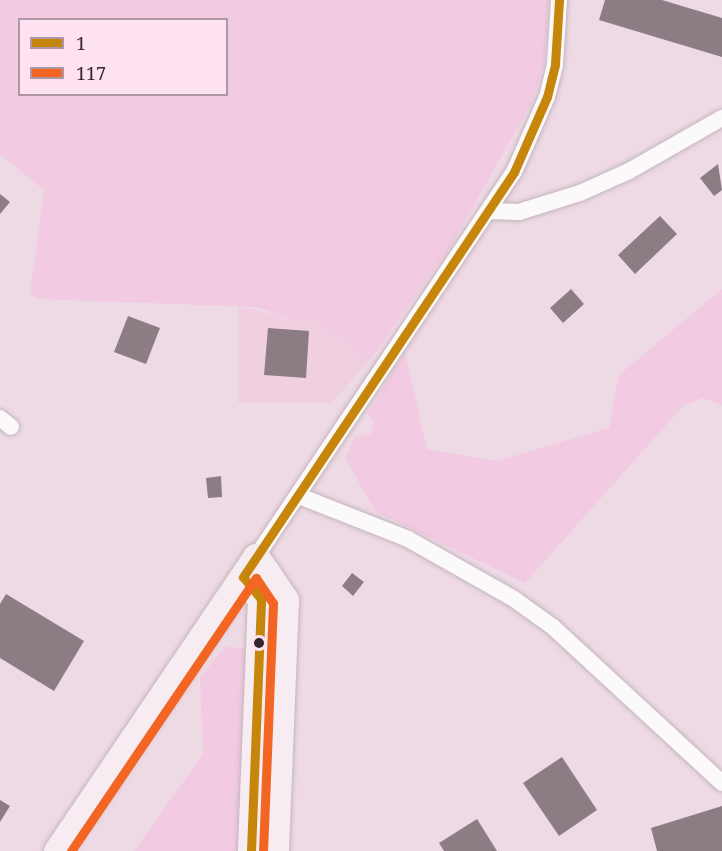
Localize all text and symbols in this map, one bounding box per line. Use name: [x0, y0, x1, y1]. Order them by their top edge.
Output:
legend: [18, 18, 228, 96]
text: 1: [76, 31, 86, 55]
text: 117: [76, 61, 106, 85]
unlabelled marker: [253, 637, 265, 649]

